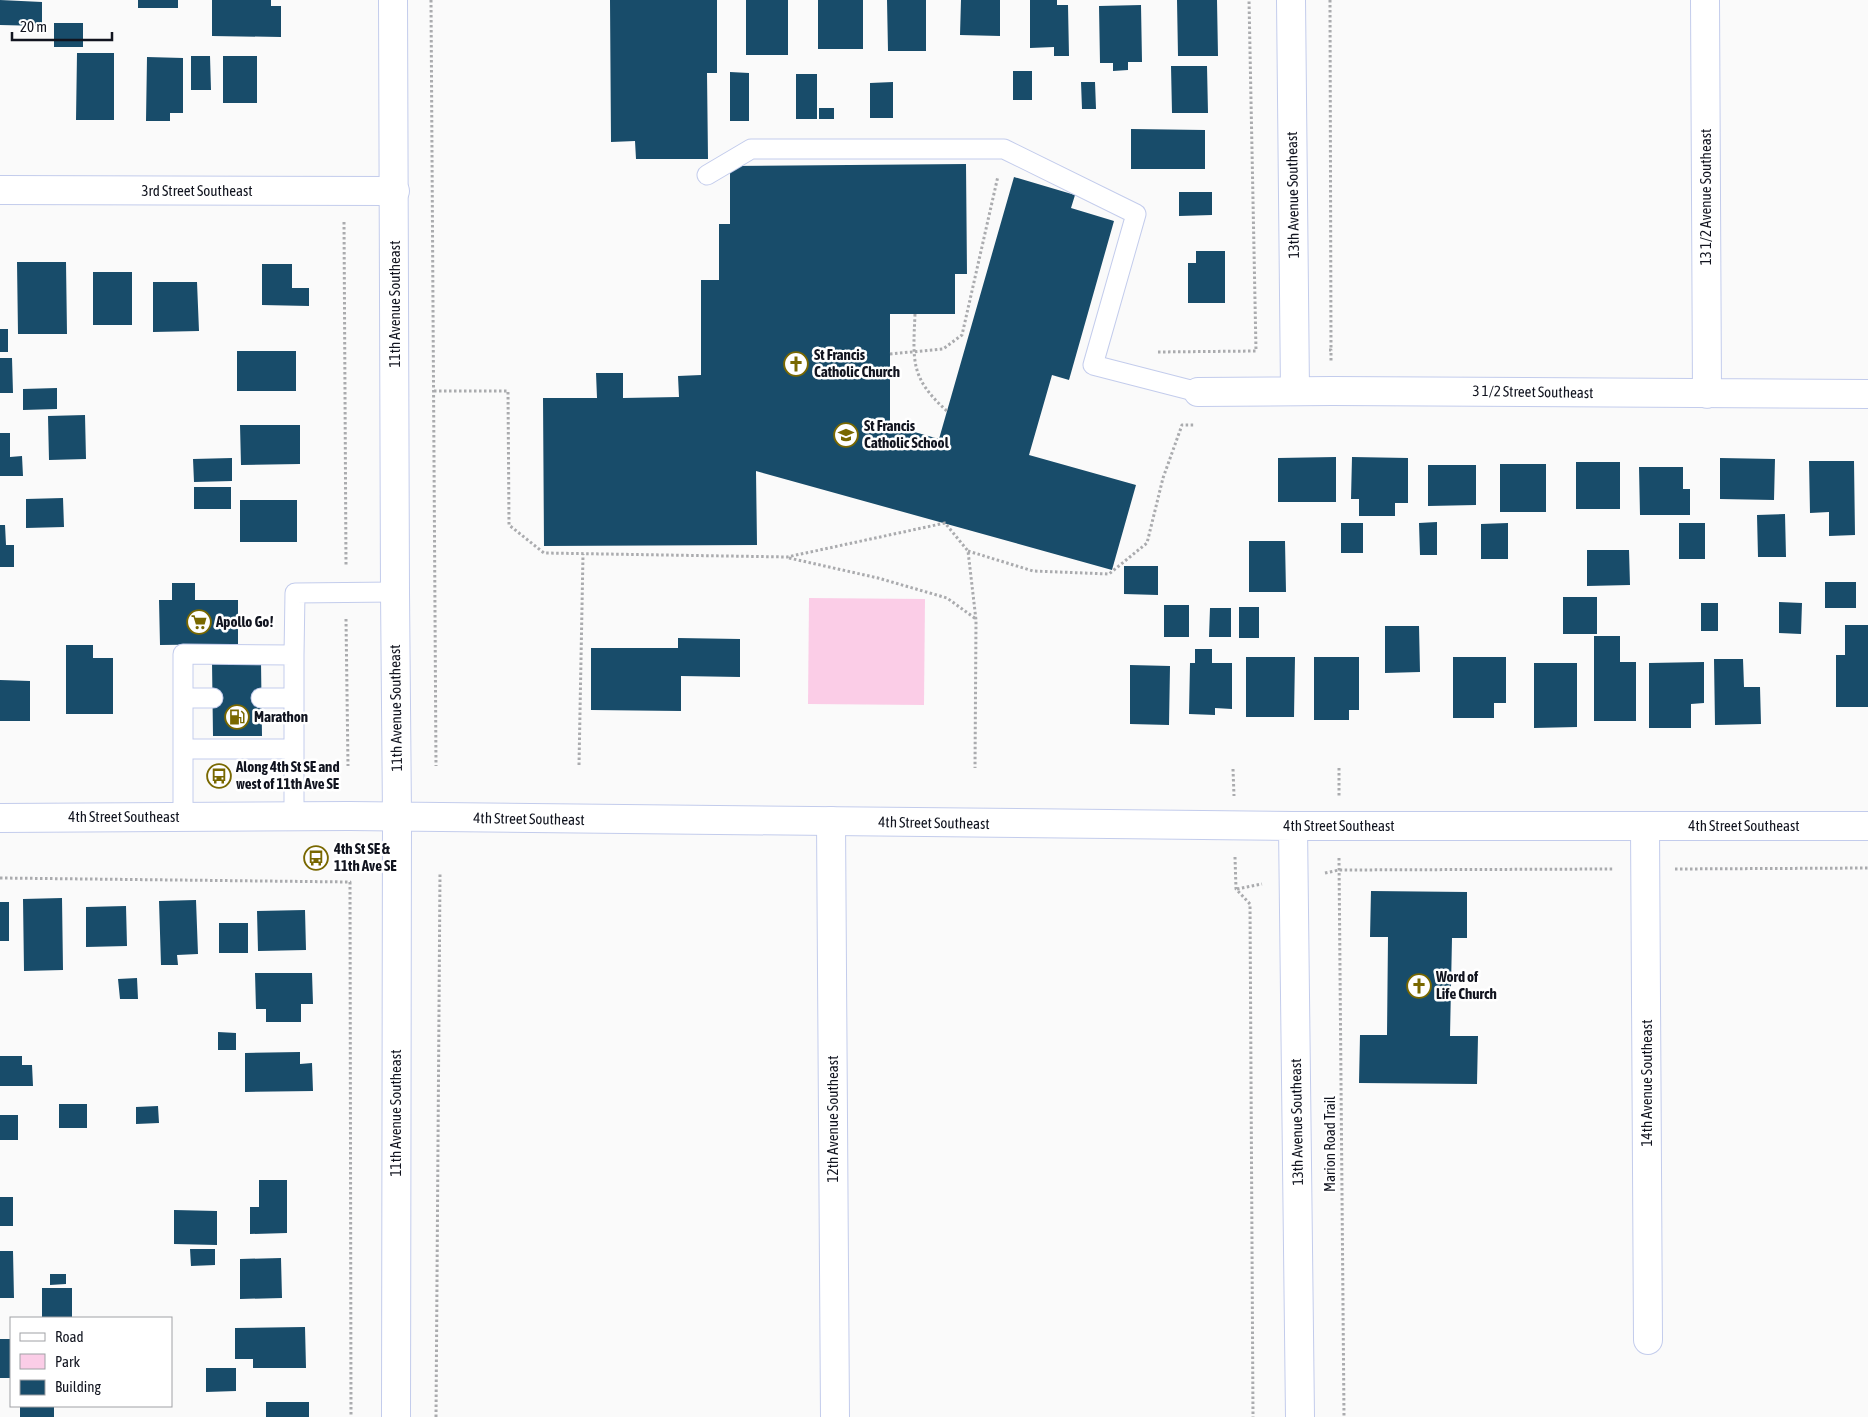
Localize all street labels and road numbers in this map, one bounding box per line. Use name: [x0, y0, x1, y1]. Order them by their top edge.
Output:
street label: 13 1/2 Avenue Southeast: [1697, 129, 1714, 265]
street label: 13th Avenue Southeast: [1283, 131, 1302, 259]
street label: 3rd Street Southeast: [141, 182, 253, 199]
street label: 11th Avenue Southeast: [386, 241, 403, 367]
street label: 3 1/2 Street Southeast: [1472, 382, 1594, 401]
street label: 11th Avenue Southeast: [386, 644, 405, 772]
street label: 4th Street Southeast: [68, 808, 180, 825]
street label: 4th Street Southeast: [473, 809, 585, 828]
street label: 4th Street Southeast: [878, 813, 990, 832]
street label: 4th Street Southeast: [1283, 817, 1395, 834]
street label: 4th Street Southeast: [1688, 817, 1800, 834]
street label: 14th Avenue Southeast: [1638, 1020, 1655, 1146]
street label: 11th Avenue Southeast: [387, 1050, 404, 1176]
street label: 12th Avenue Southeast: [824, 1056, 841, 1182]
street label: 13th Avenue Southeast: [1287, 1058, 1306, 1186]
street label: Marion Road Trail: [1321, 1096, 1338, 1192]

